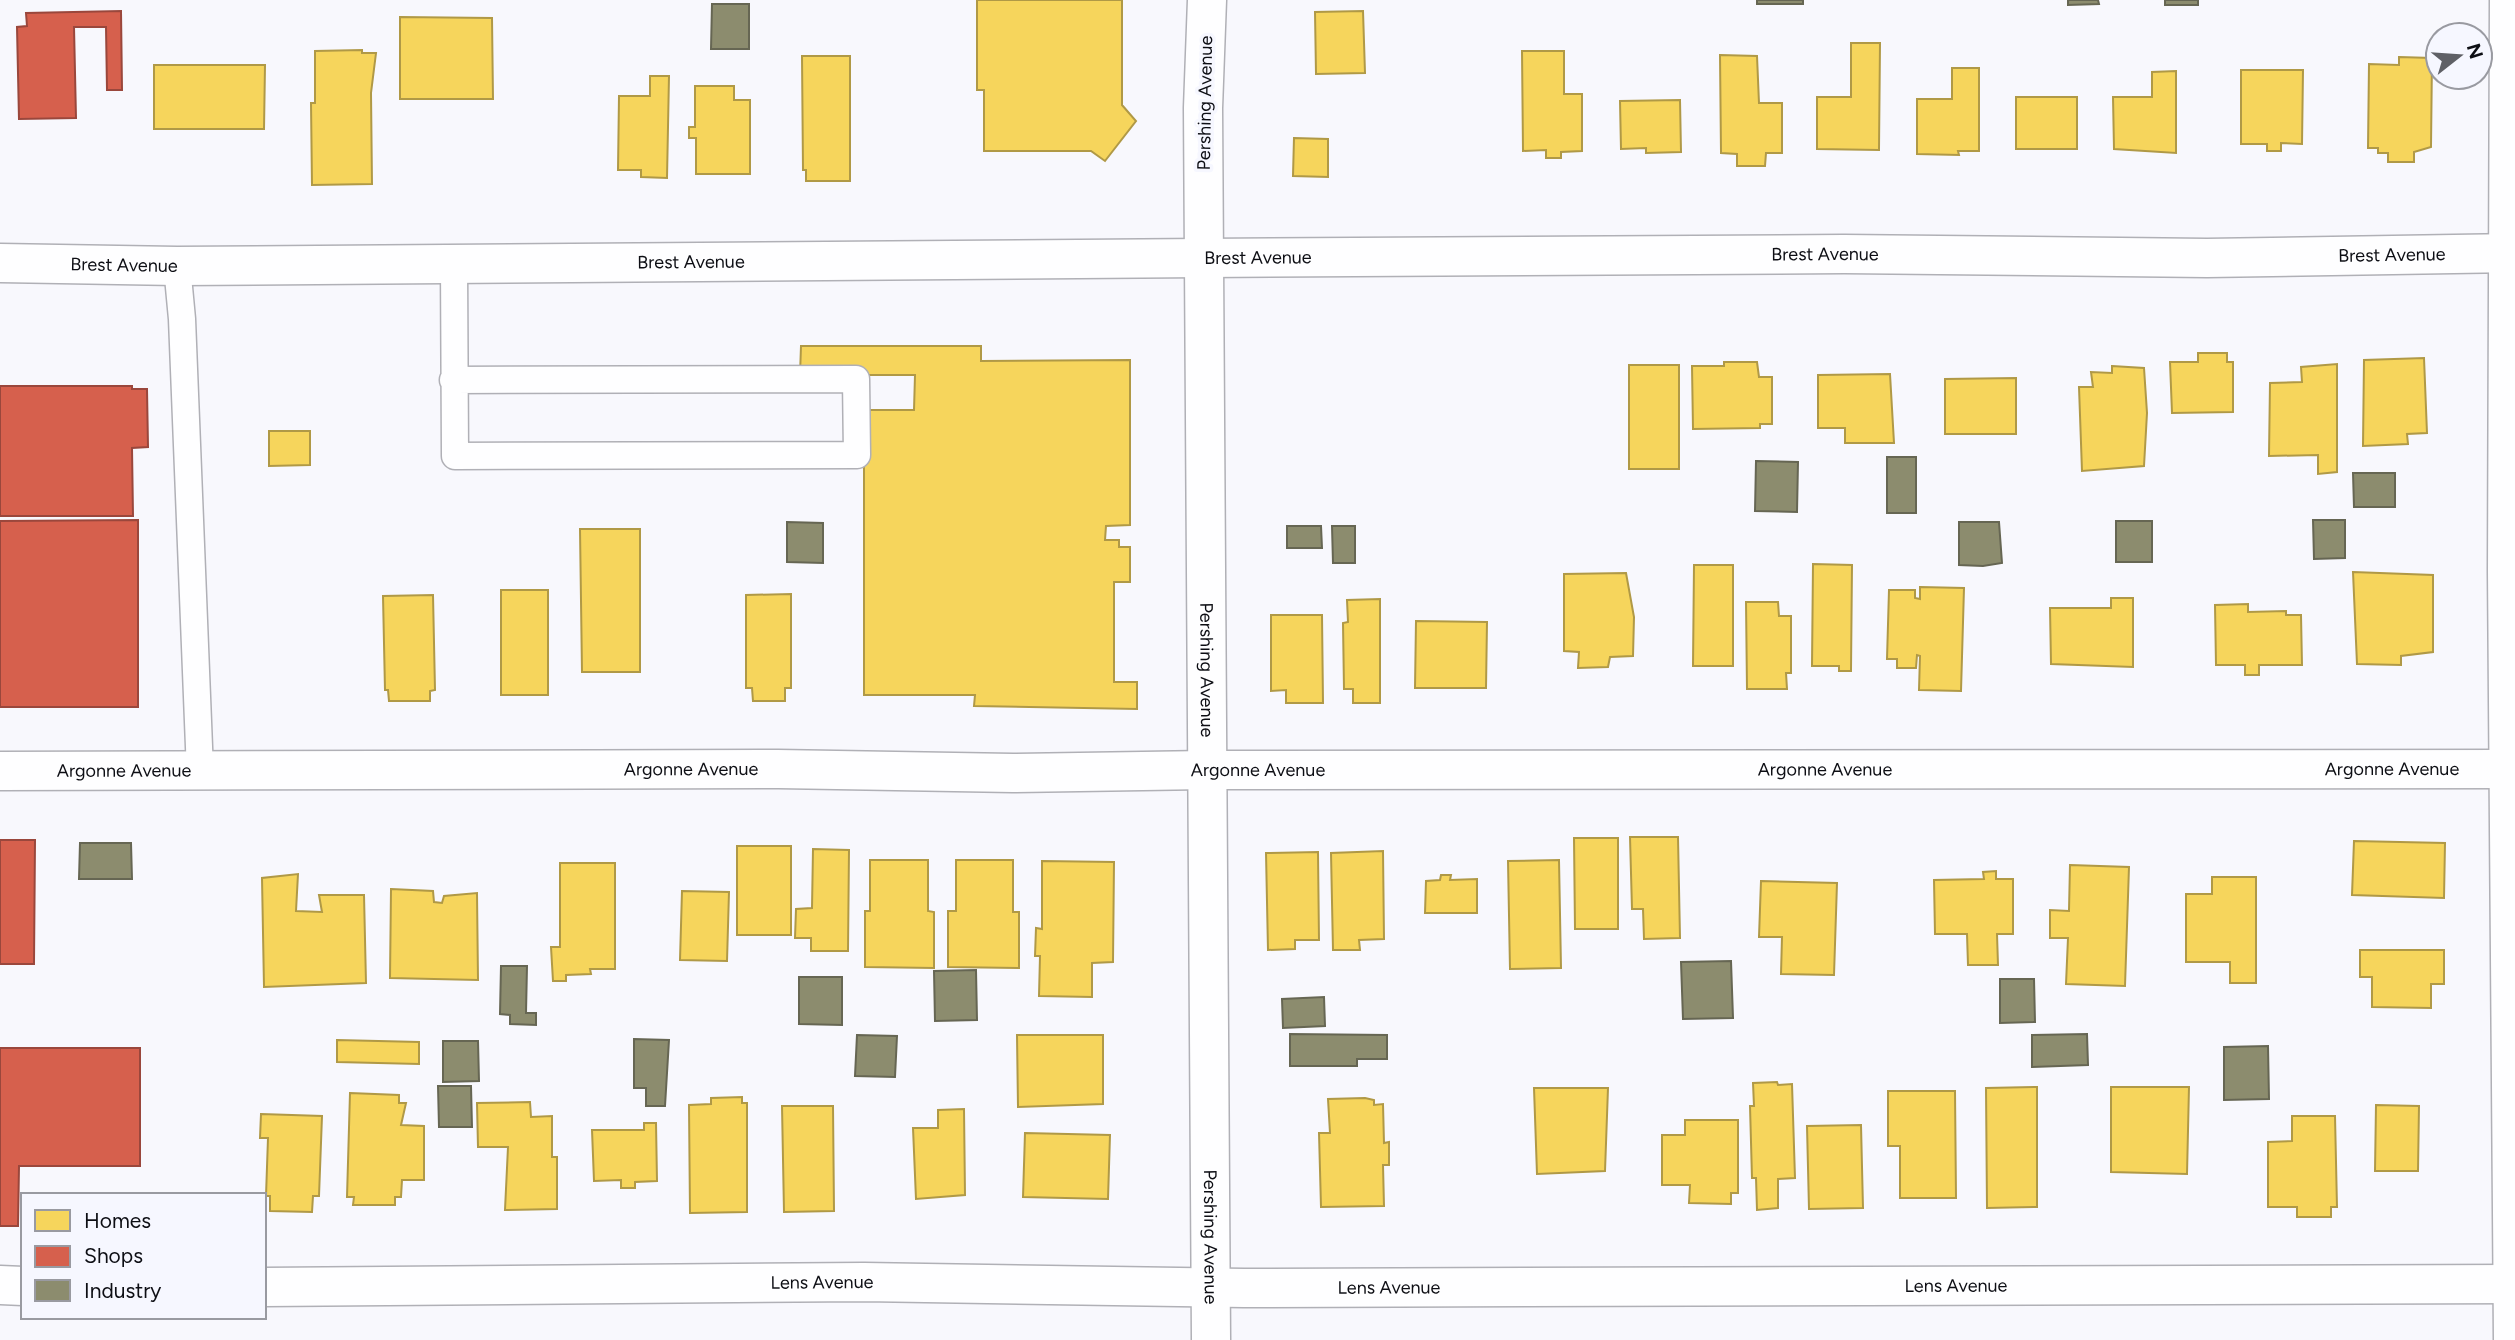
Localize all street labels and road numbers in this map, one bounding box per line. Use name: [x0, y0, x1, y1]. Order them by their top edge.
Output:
street label: Pershing Avenue: [1193, 35, 1217, 171]
street label: Brest Avenue: [1771, 243, 1879, 265]
street label: Brest Avenue: [2338, 243, 2446, 267]
street label: Brest Avenue: [1204, 246, 1312, 269]
street label: Brest Avenue: [637, 251, 745, 273]
street label: Brest Avenue: [70, 253, 178, 277]
street label: Pershing Avenue: [1195, 602, 1218, 738]
street label: Argonne Avenue: [624, 758, 758, 780]
street label: Argonne Avenue: [1758, 758, 1892, 781]
street label: Argonne Avenue: [2325, 758, 2459, 780]
street label: Argonne Avenue: [1190, 759, 1325, 781]
street label: Argonne Avenue: [57, 760, 191, 782]
street label: Pershing Avenue: [1199, 1169, 1222, 1305]
street label: Lens Avenue: [770, 1271, 874, 1294]
street label: Lens Avenue: [1904, 1275, 2008, 1297]
street label: Lens Avenue: [1337, 1276, 1441, 1299]

